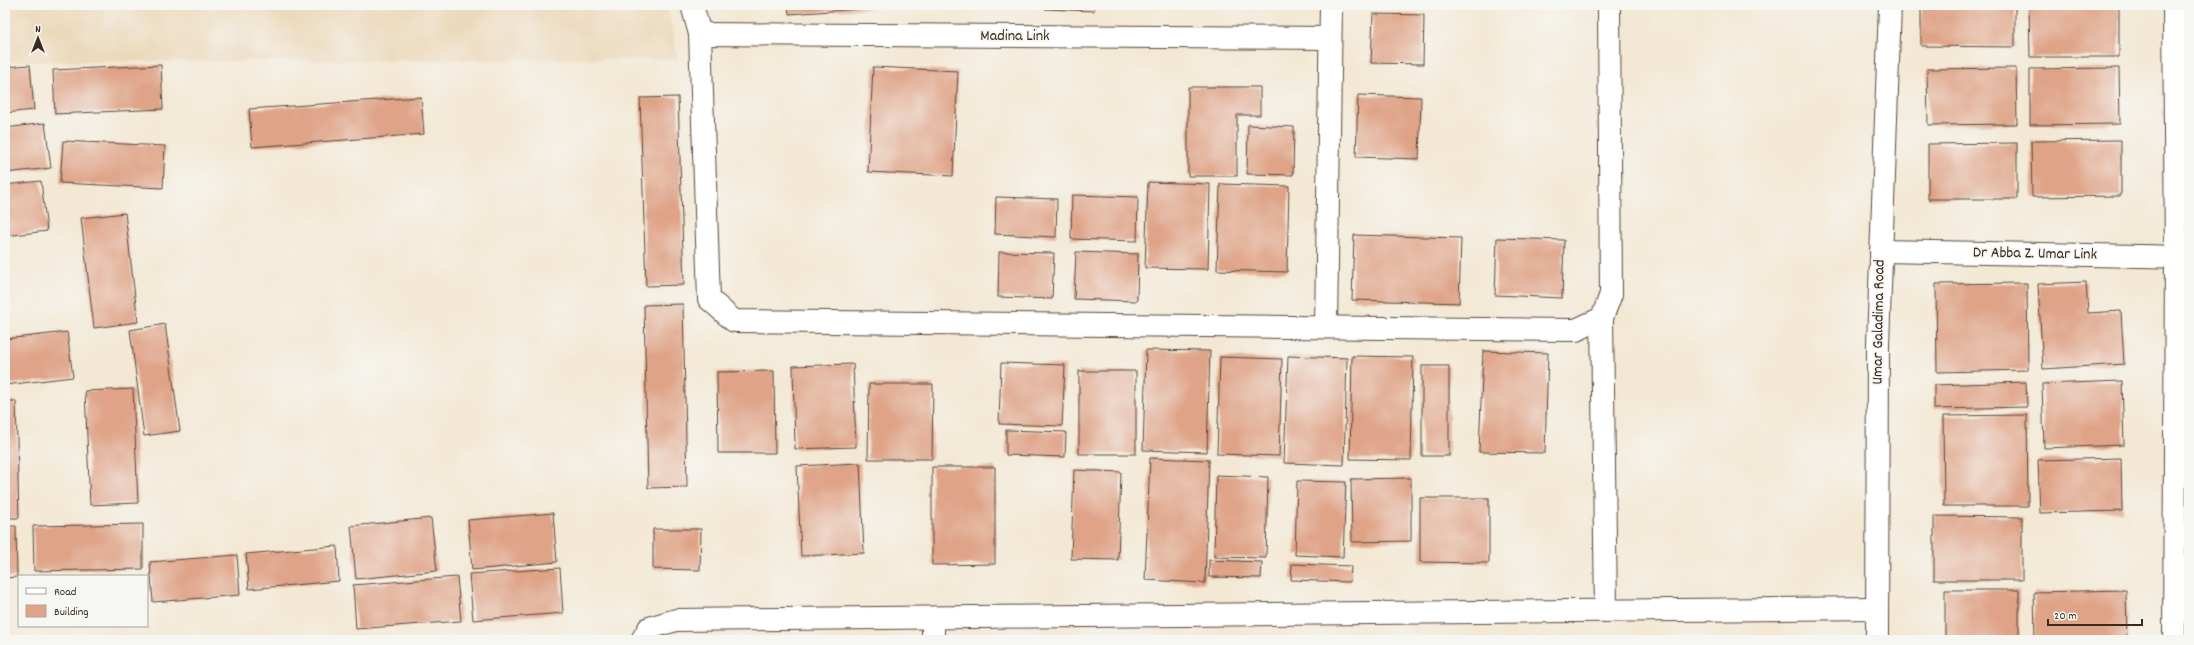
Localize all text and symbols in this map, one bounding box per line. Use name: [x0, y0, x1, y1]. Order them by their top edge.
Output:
north arrow: [18, 18, 58, 58]
text: N: [35, 22, 41, 38]
street label: Madina Link: [980, 25, 1050, 48]
street label: Dr Abba Z. Umar Link: [1973, 241, 2097, 267]
street label: Umar Galadima Road: [1866, 259, 1892, 385]
legend: [18, 575, 148, 627]
text: Road: [54, 584, 76, 601]
scale bar: [2048, 601, 2142, 627]
text: Building: [54, 604, 89, 621]
text: 20 m: [2054, 608, 2077, 625]

